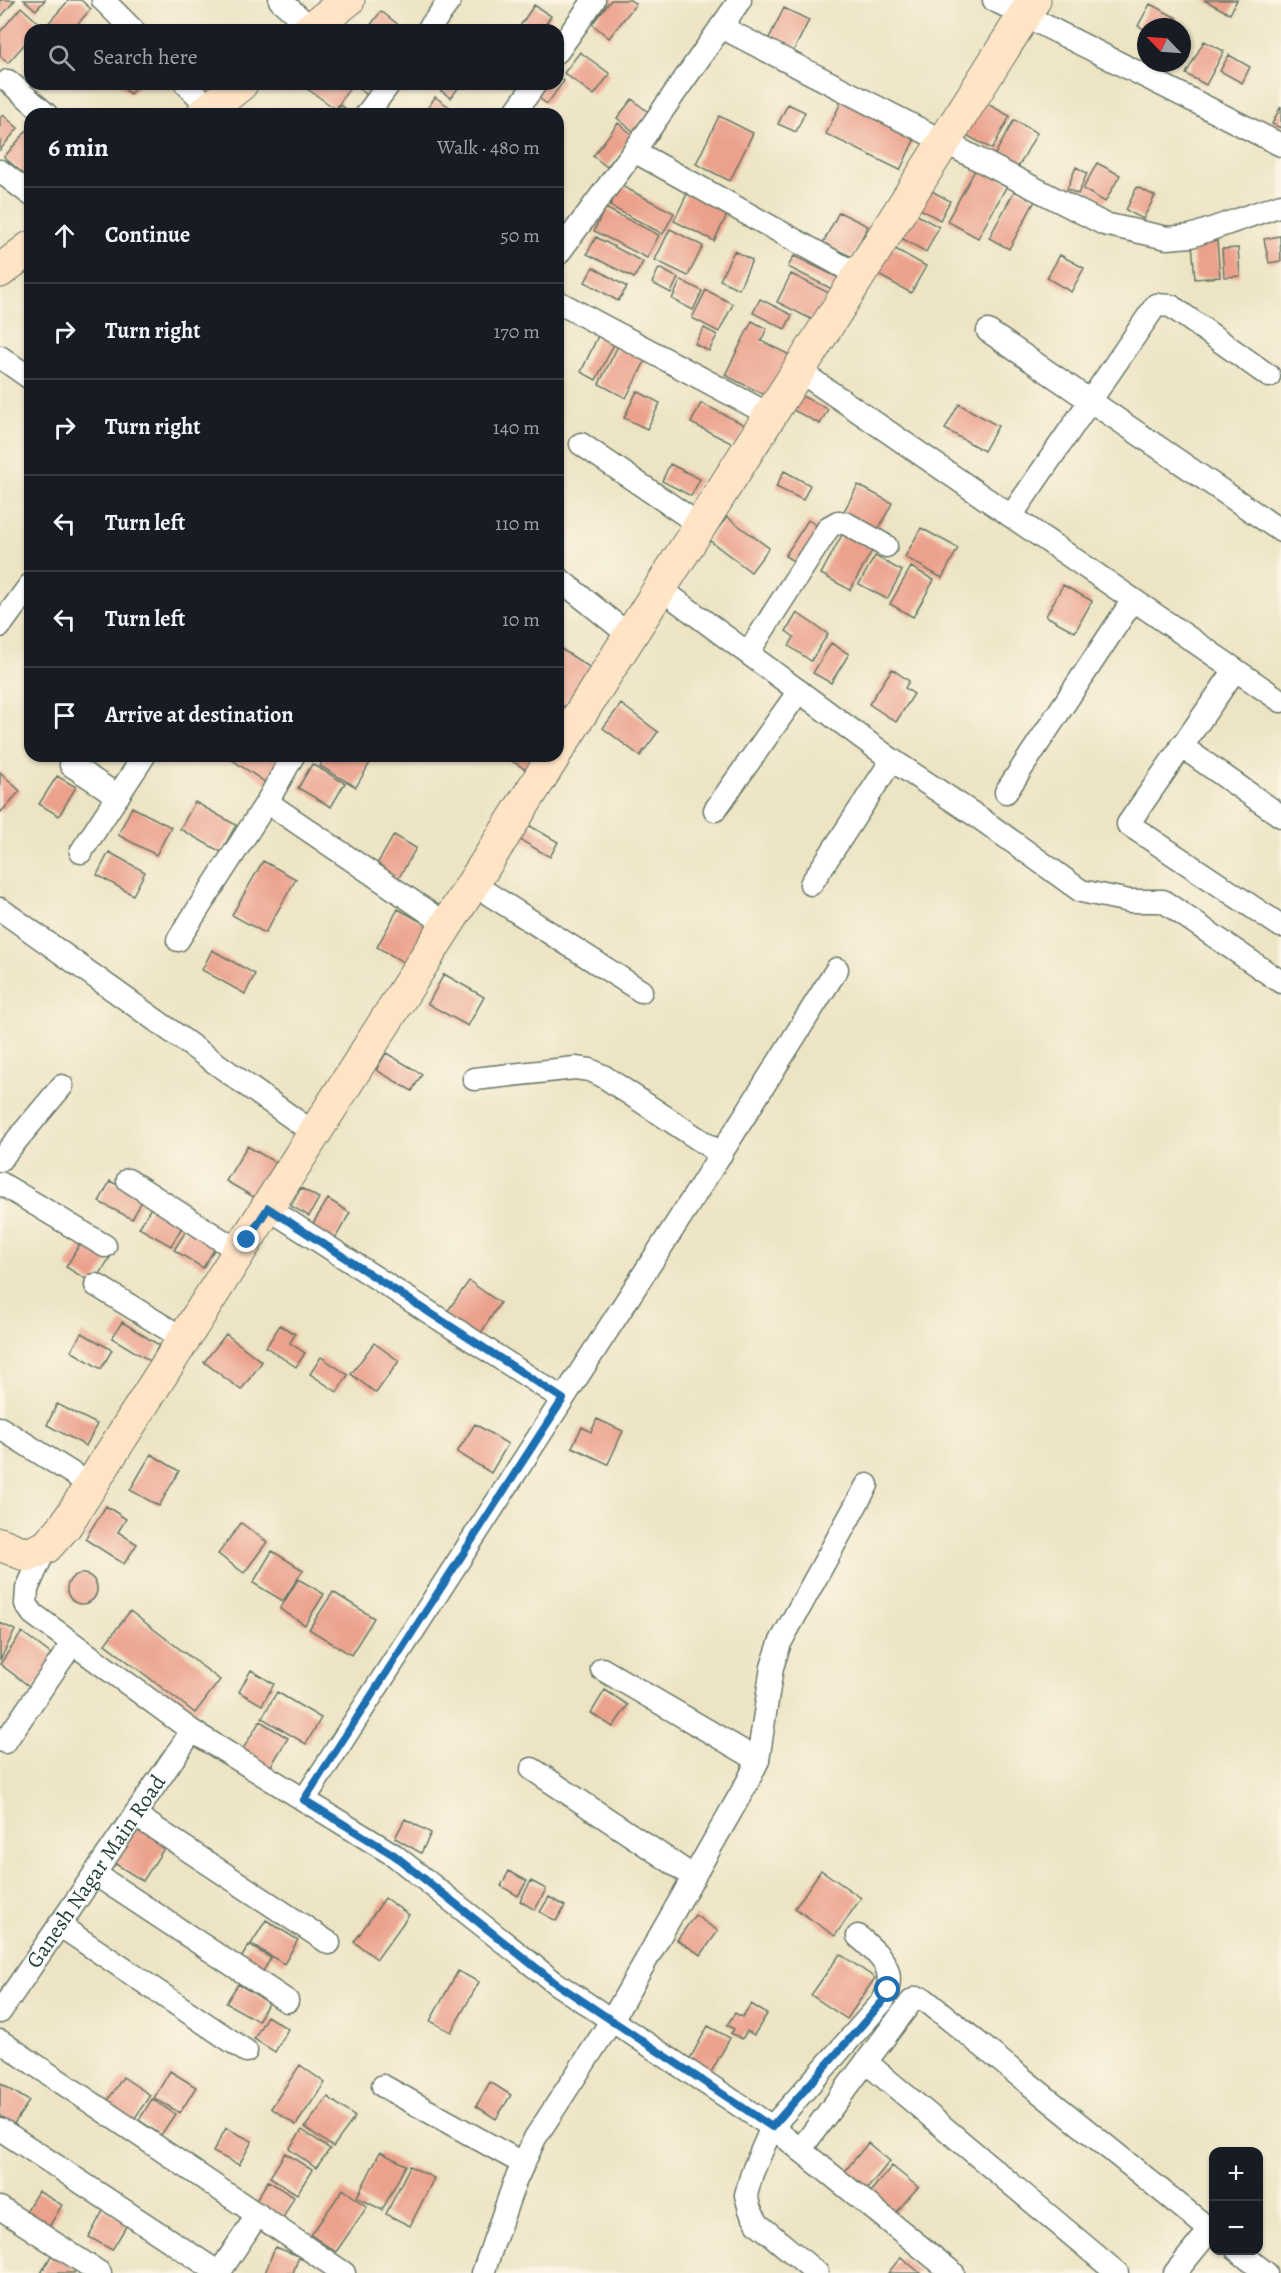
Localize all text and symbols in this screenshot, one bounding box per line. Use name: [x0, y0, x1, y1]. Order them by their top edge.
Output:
north arrow: [1137, 18, 1191, 72]
search box: [24, 24, 564, 90]
icon: search: [45, 41, 78, 74]
text: Search here: [93, 42, 198, 72]
text: 6 min: [48, 130, 109, 165]
text: Walk · 480 m: [437, 134, 540, 161]
icon: ahead: [48, 219, 81, 252]
text: Continue: [105, 220, 190, 250]
text: 50 m: [500, 222, 540, 249]
icon: right: [48, 315, 81, 348]
text: Turn right: [105, 316, 201, 346]
text: 170 m: [494, 318, 540, 345]
icon: right: [48, 411, 81, 444]
text: Turn right: [105, 412, 201, 442]
text: 140 m: [493, 414, 540, 441]
icon: left: [48, 507, 81, 540]
text: Turn left: [105, 508, 185, 538]
text: 110 m: [495, 510, 540, 537]
icon: left: [48, 603, 81, 636]
text: Turn left: [105, 604, 185, 634]
text: 10 m: [502, 606, 540, 633]
icon: arrive: [48, 699, 81, 732]
text: Arrive at destination: [105, 700, 294, 730]
route end: [233, 1226, 259, 1252]
street label: Ganesh Nagar Main Road: [19, 1769, 173, 1974]
route start: [874, 1976, 900, 2002]
map controls: [1209, 2147, 1263, 2255]
button: +: [1209, 2147, 1263, 2201]
button: −: [1209, 2201, 1263, 2255]

